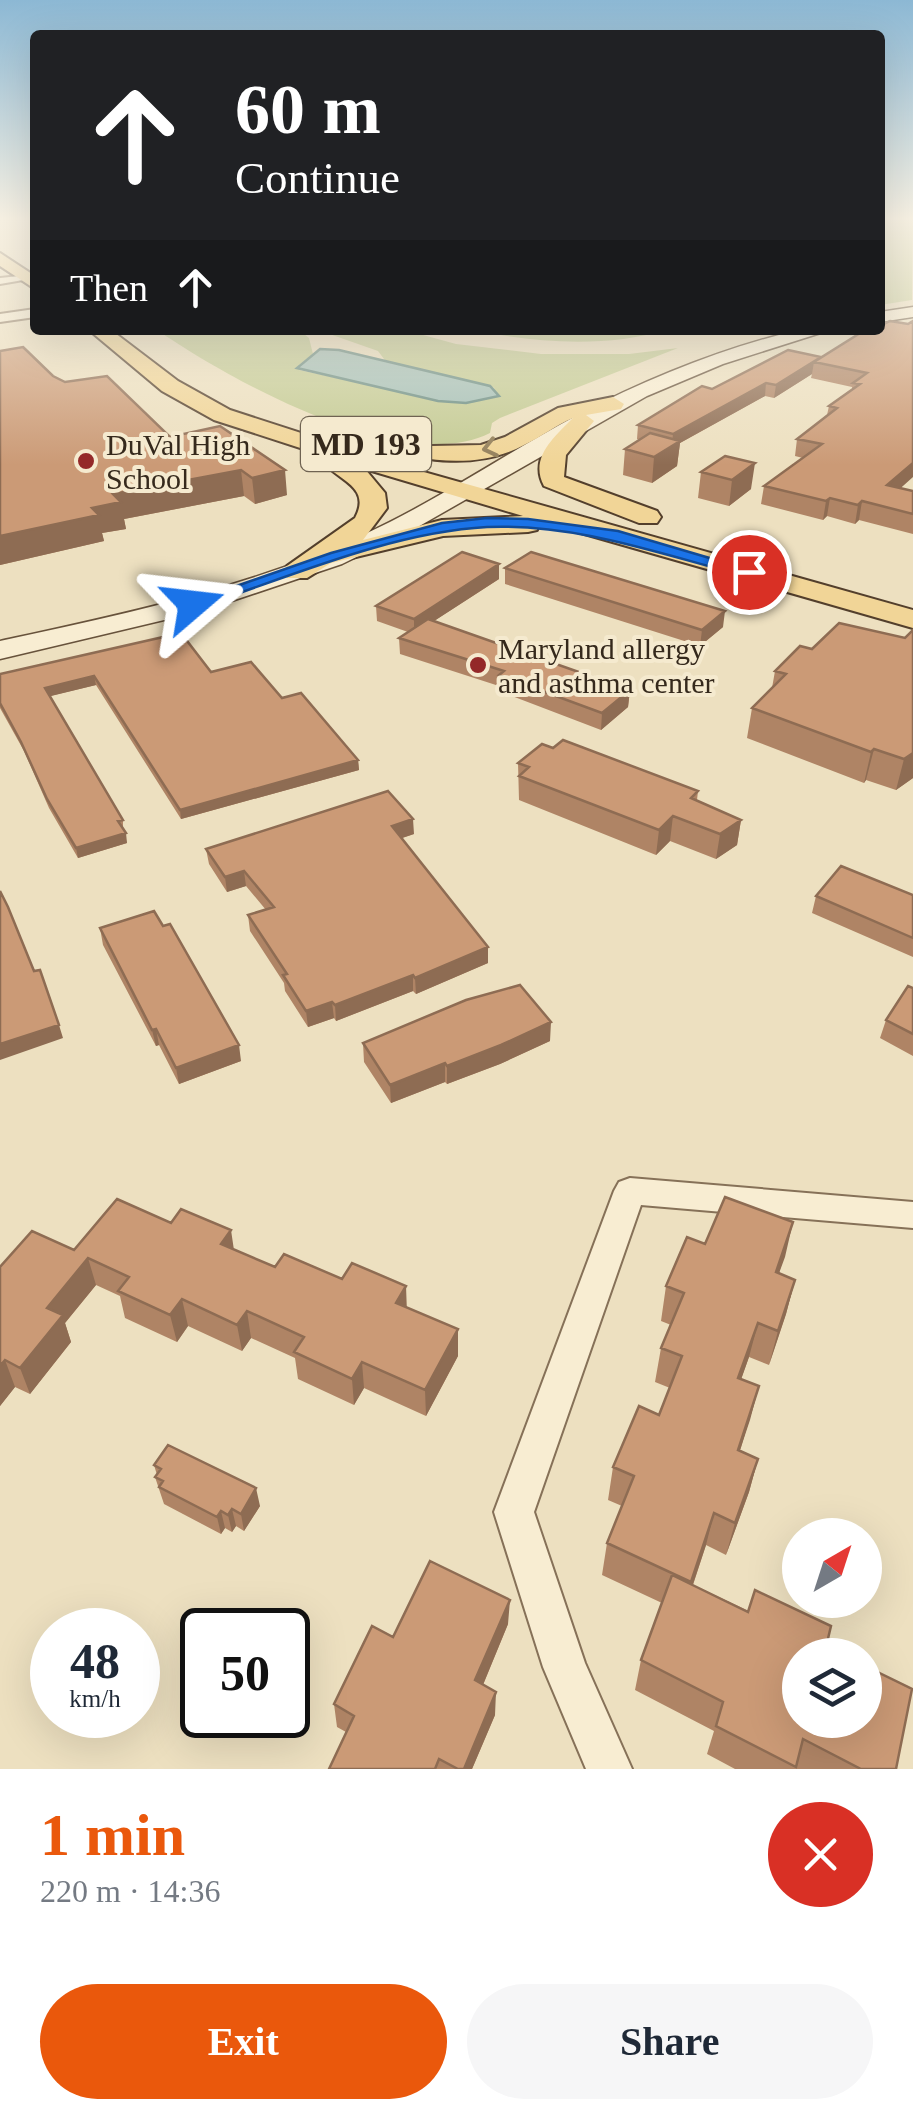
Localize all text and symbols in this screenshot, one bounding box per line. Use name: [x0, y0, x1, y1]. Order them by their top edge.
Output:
icon: ahead: [70, 70, 200, 200]
text: 60 m: [235, 71, 381, 148]
text: Continue: [235, 153, 400, 203]
icon: ahead: [168, 260, 223, 315]
text: Then: [70, 267, 148, 309]
road number: MD 193: [301, 417, 431, 471]
place label: DuVal High School: [106, 428, 250, 495]
one-way arrow: [482, 436, 499, 457]
marker: DuVal High School: [75, 450, 97, 472]
pin: [707, 530, 792, 615]
icon: arrive: [722, 545, 777, 600]
position arrow: [141, 552, 245, 656]
place label: Maryland allergy and asthma center: [498, 632, 715, 699]
marker: Maryland allergy and asthma center: [467, 654, 489, 676]
north arrow: [782, 1518, 882, 1618]
map controls: [782, 1518, 882, 1738]
speed limit sign: 50: [180, 1608, 310, 1738]
text: 48: [70, 1633, 120, 1689]
button: layers: [782, 1638, 882, 1738]
text: km/h: [69, 1685, 121, 1712]
text: 1 min: [40, 1802, 185, 1868]
button: close: [768, 1802, 873, 1907]
text: 220 m · 14:36: [40, 1873, 220, 1909]
button: Exit: [40, 1984, 447, 2099]
button: Share: [467, 1984, 873, 2099]

